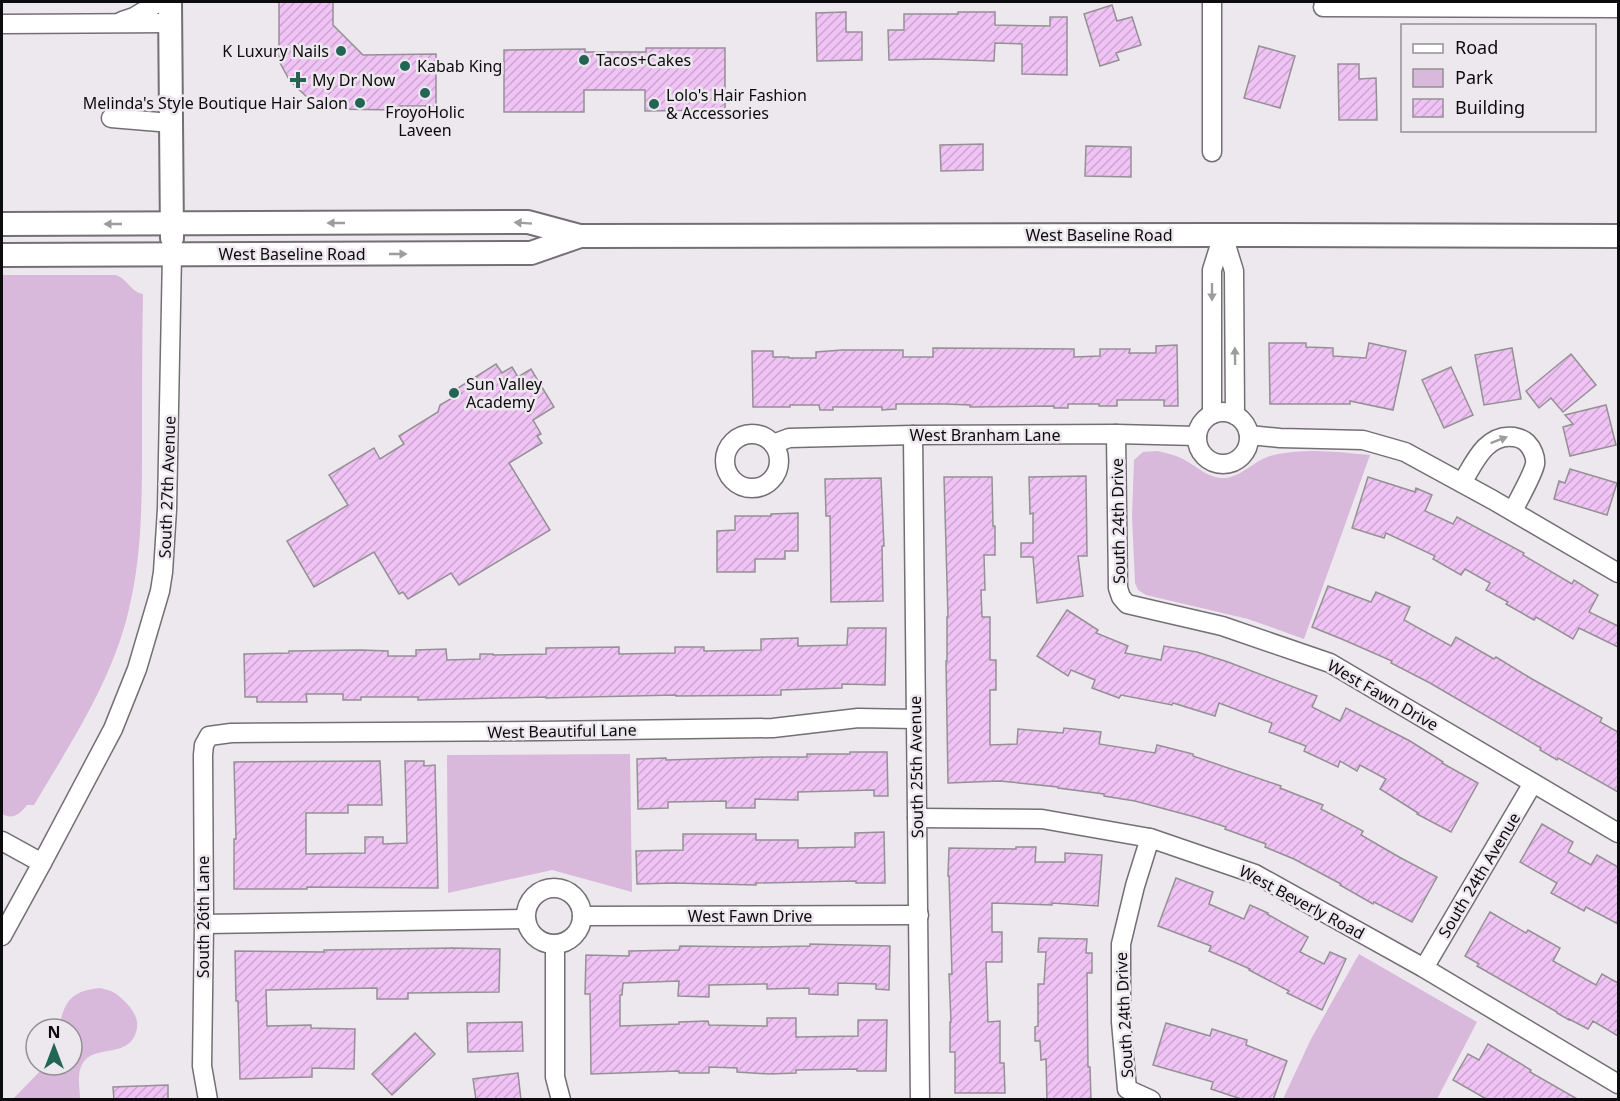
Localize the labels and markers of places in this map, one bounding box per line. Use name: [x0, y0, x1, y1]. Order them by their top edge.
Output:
place label: K Luxury Nails: [222, 40, 329, 62]
marker: K Luxury Nails: [334, 44, 348, 58]
place label: Tacos+Cakes: [596, 49, 691, 71]
marker: Tacos+Cakes: [577, 53, 591, 67]
place label: Kabab King: [417, 55, 502, 77]
marker: Kabab King: [398, 59, 412, 73]
place label: My Dr Now: [312, 69, 396, 91]
marker: My Dr Now: [289, 71, 307, 89]
place label: Lolo's Hair Fashion & Accessories: [666, 84, 807, 124]
marker: FroyoHolic Laveen: [418, 86, 432, 100]
place label: Melinda's Style Boutique Hair Salon: [83, 92, 348, 114]
marker: Melinda's Style Boutique Hair Salon: [353, 96, 367, 110]
marker: Lolo's Hair Fashion & Accessories: [647, 97, 661, 111]
place label: FroyoHolic Laveen: [385, 101, 465, 141]
place label: Sun Valley Academy: [466, 373, 543, 413]
marker: Sun Valley Academy: [447, 386, 461, 400]

